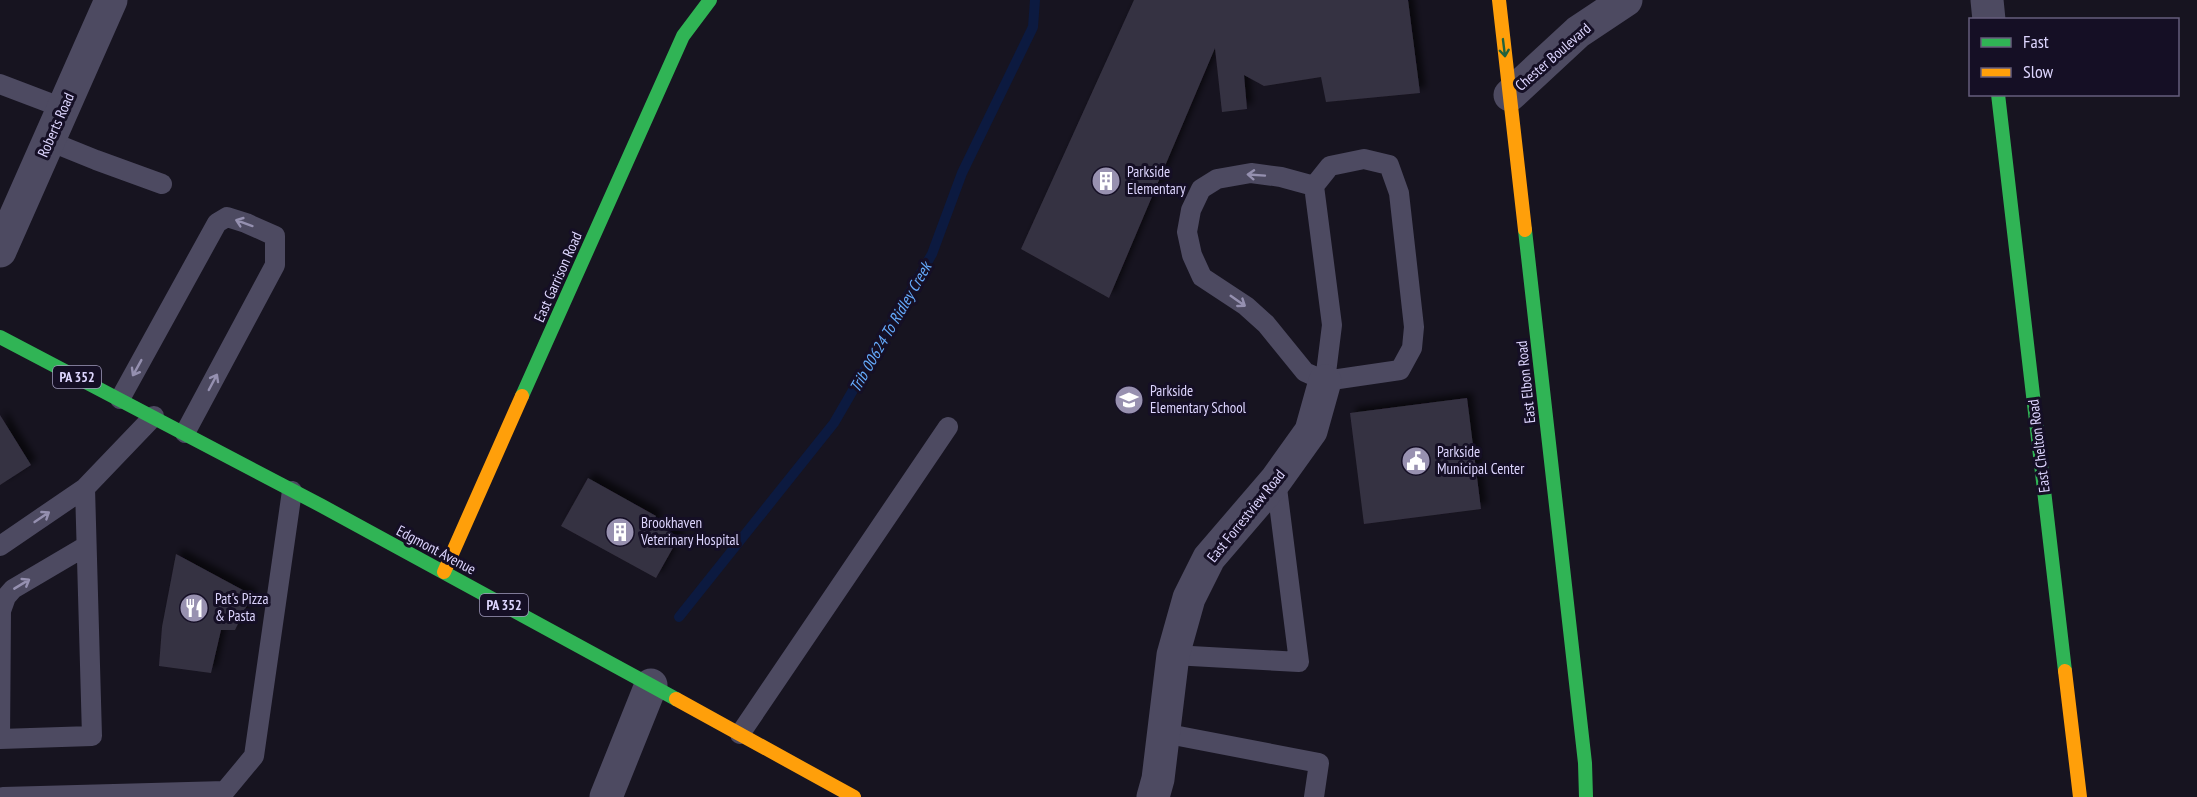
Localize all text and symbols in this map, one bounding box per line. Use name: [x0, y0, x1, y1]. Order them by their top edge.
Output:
legend: [1969, 18, 2179, 96]
street label: Chester Boulevard: [1511, 19, 1594, 95]
text: Fast: [2023, 30, 2049, 53]
one-way arrow: [1499, 37, 1510, 57]
text: Slow: [2023, 60, 2054, 83]
street label: Roberts Road: [33, 90, 78, 160]
place label: Parkside Elementary: [1127, 162, 1186, 198]
building icon: Parkside Elementary: [1090, 165, 1122, 197]
one-way arrow: [1247, 169, 1267, 180]
one-way arrow: [235, 216, 254, 227]
street label: East Garrison Road: [529, 229, 586, 325]
water label: Trib 00624 To Ridley Creek: [845, 257, 936, 396]
one-way arrow: [1229, 295, 1245, 307]
street label: East Elbon Road: [1512, 340, 1539, 424]
one-way arrow: [131, 359, 143, 376]
road number: PA 352: [53, 366, 101, 388]
one-way arrow: [208, 373, 219, 391]
place label: Parkside Elementary School: [1150, 381, 1247, 417]
school or university icon: Parkside Elementary School: [1113, 384, 1145, 416]
street label: East Chelton Road: [2023, 398, 2054, 494]
place label: Parkside Municipal Center: [1437, 442, 1525, 478]
public building icon: Parkside Municipal Center: [1400, 445, 1432, 477]
street label: East Forrestview Road: [1203, 466, 1289, 566]
one-way arrow: [34, 511, 50, 523]
place label: Brookhaven Veterinary Hospital: [640, 513, 740, 549]
building icon: Brookhaven Veterinary Hospital: [604, 516, 636, 548]
street label: Edgmont Avenue: [393, 521, 479, 578]
one-way arrow: [13, 577, 30, 589]
place label: Pat's Pizza & Pasta: [215, 589, 269, 625]
restaurant icon: Pat's Pizza & Pasta: [178, 592, 210, 624]
road number: PA 352: [480, 594, 528, 616]

